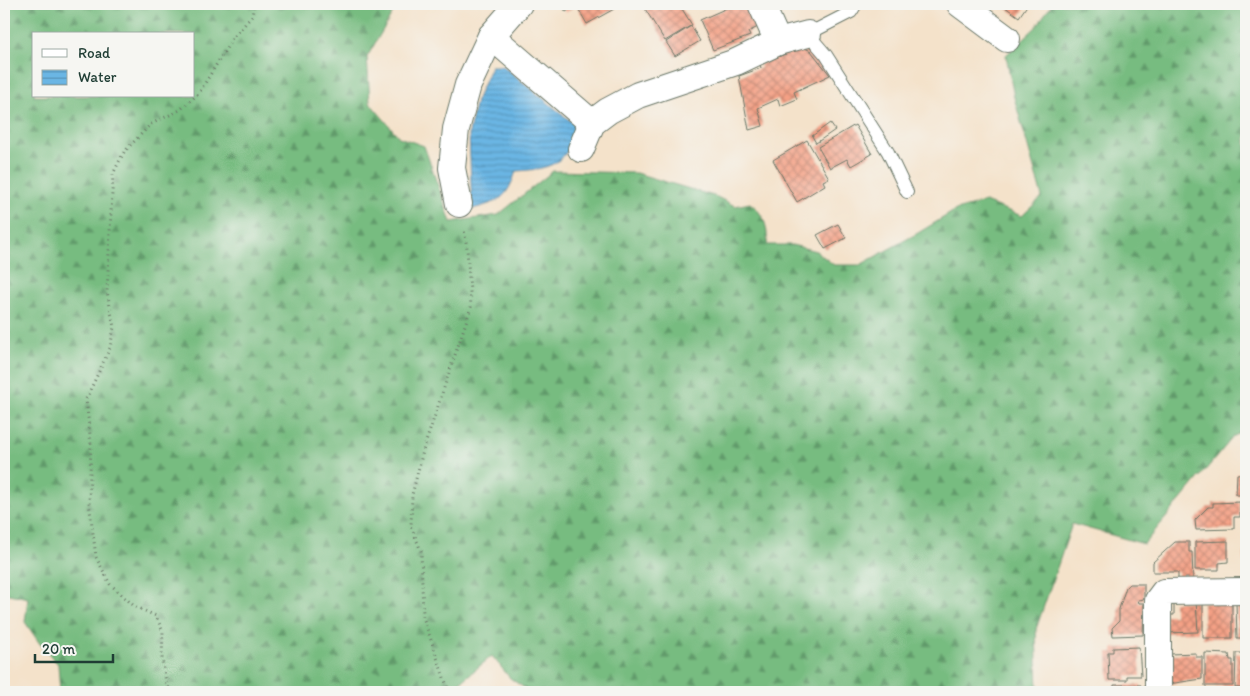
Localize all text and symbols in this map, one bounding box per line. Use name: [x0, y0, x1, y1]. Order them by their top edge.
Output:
legend: [32, 32, 195, 98]
text: Road: [78, 44, 111, 62]
text: Water: [78, 68, 117, 86]
scale bar: [35, 631, 112, 663]
text: 20 m: [42, 640, 76, 658]

